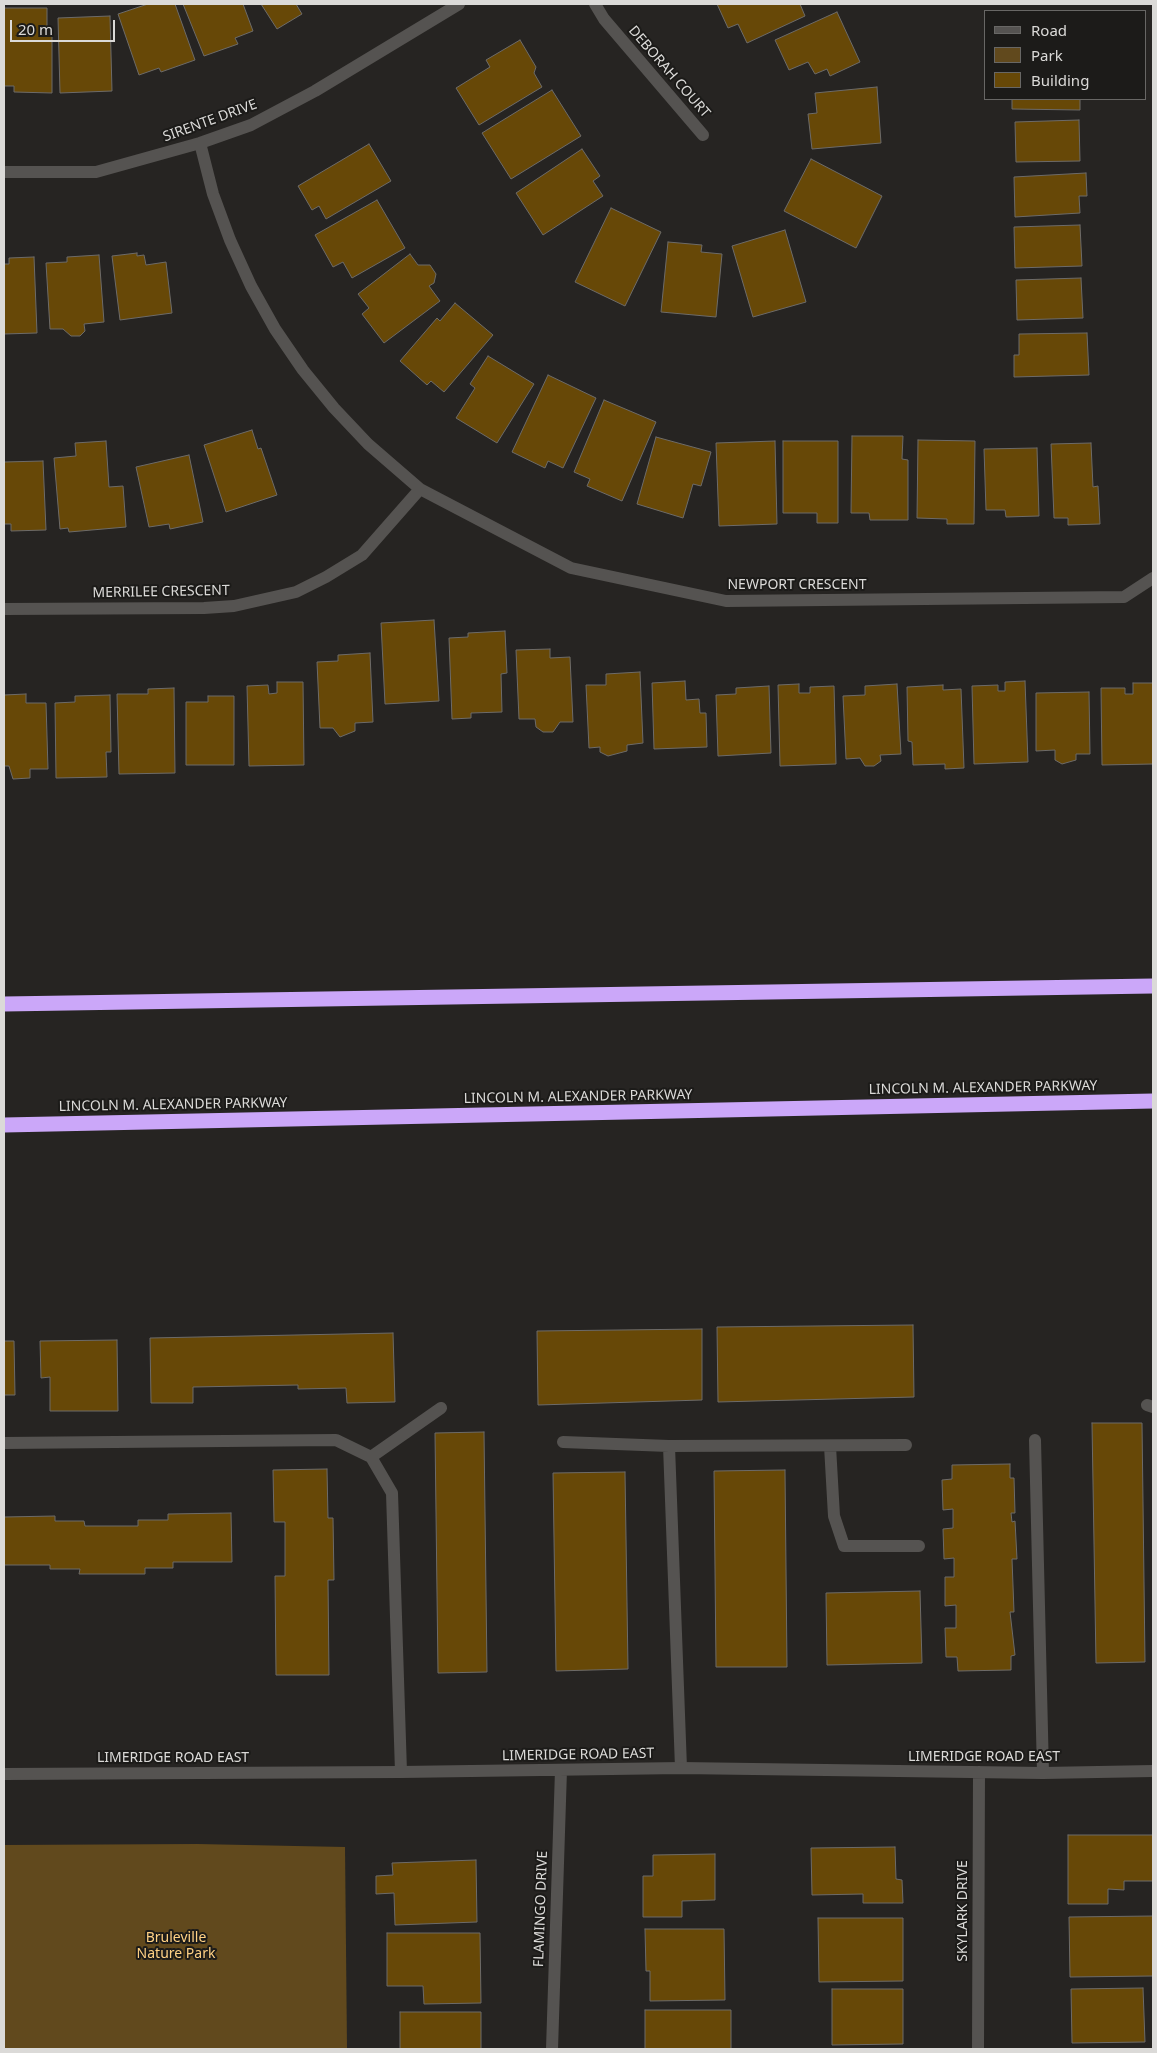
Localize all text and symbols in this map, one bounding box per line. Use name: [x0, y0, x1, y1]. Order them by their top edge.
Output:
scale bar: [12, 10, 118, 42]
legend: [984, 10, 1147, 100]
text: 20 m: [18, 19, 53, 39]
text: Road: [1031, 20, 1067, 40]
street label: DEBORAH COURT: [625, 23, 713, 121]
text: Park: [1031, 45, 1063, 65]
text: Building: [1031, 70, 1089, 90]
street label: SIRENTE DRIVE: [161, 96, 259, 146]
street label: NEWPORT CRESCENT: [727, 577, 867, 593]
street label: MERRILEE CRESCENT: [92, 582, 230, 602]
street label: LINCOLN M. ALEXANDER PARKWAY: [869, 1078, 1097, 1098]
street label: LINCOLN M. ALEXANDER PARKWAY: [464, 1087, 692, 1107]
street label: LINCOLN M. ALEXANDER PARKWAY: [59, 1095, 287, 1115]
street label: LIMERIDGE ROAD EAST: [502, 1745, 654, 1765]
street label: LIMERIDGE ROAD EAST: [908, 1749, 1060, 1765]
street label: LIMERIDGE ROAD EAST: [97, 1750, 249, 1766]
street label: FLAMINGO DRIVE: [531, 1851, 551, 1967]
street label: SKYLARK DRIVE: [955, 1860, 971, 1962]
park label: Bruleville Nature Park: [137, 1930, 215, 1962]

